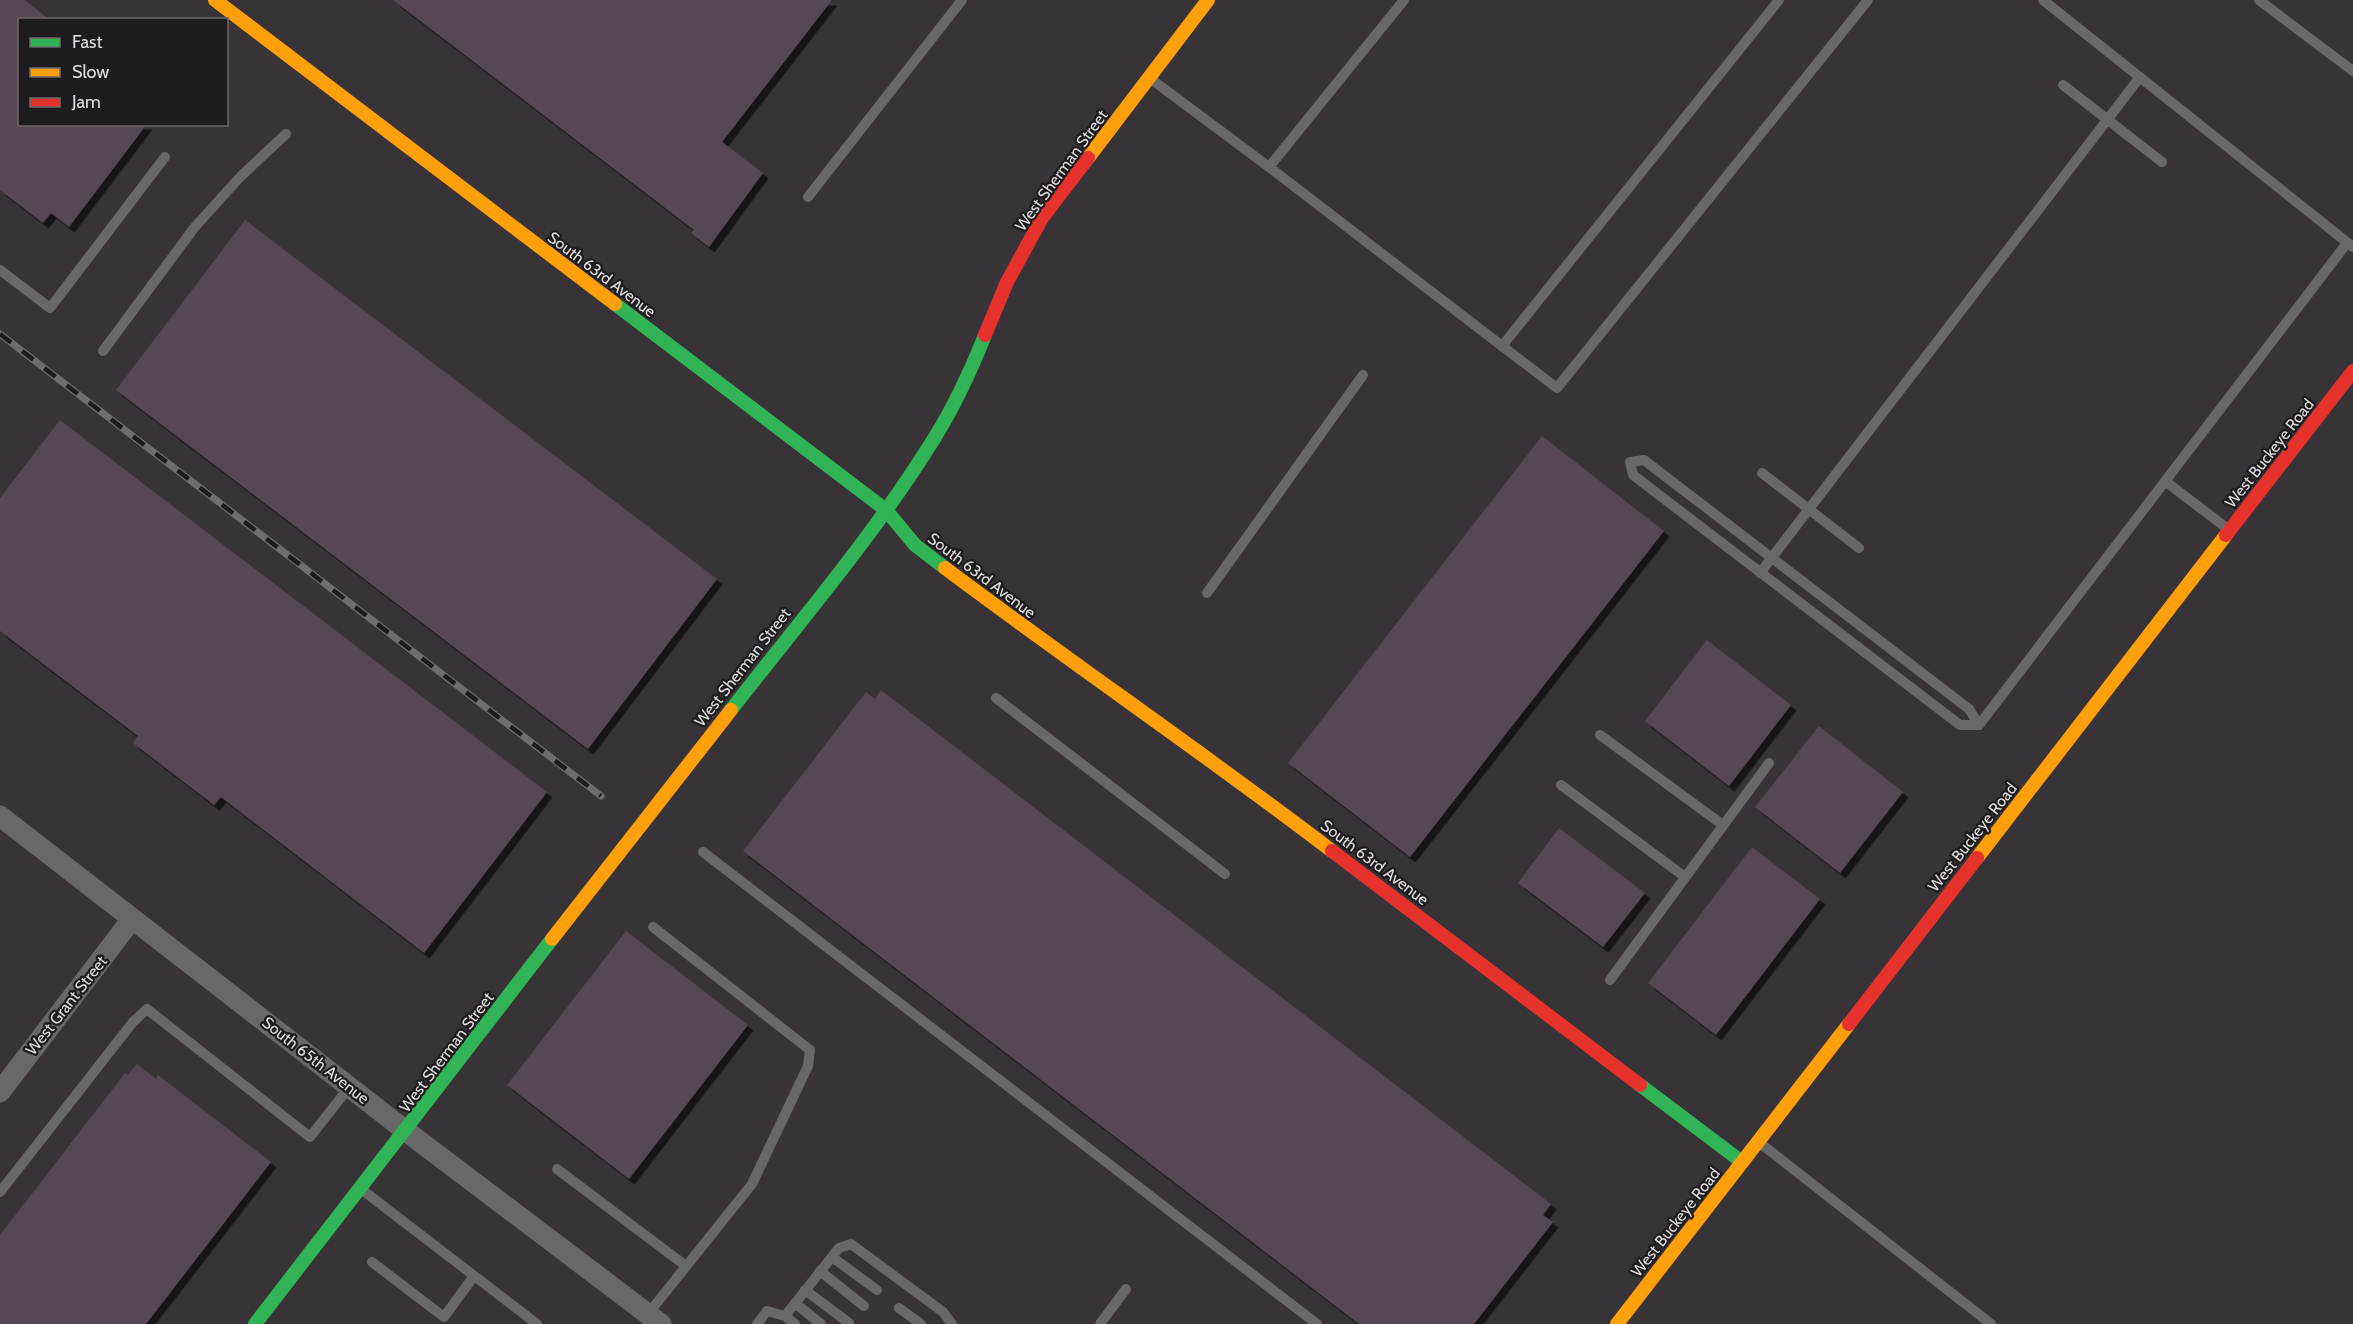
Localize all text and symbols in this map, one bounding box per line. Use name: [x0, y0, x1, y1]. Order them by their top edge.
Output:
legend: [18, 18, 228, 126]
text: Fast: [72, 31, 103, 53]
text: Slow: [72, 61, 109, 83]
text: Jam: [71, 91, 101, 113]
street label: West Sherman Street: [1011, 106, 1112, 234]
street label: South 63rd Avenue: [544, 228, 659, 321]
street label: West Buckeye Road: [2221, 395, 2318, 511]
street label: South 63rd Avenue: [924, 529, 1039, 622]
street label: West Sherman Street: [690, 604, 795, 730]
street label: West Buckeye Road: [1924, 779, 2021, 895]
street label: South 63rd Avenue: [1317, 816, 1432, 909]
street label: West Grant Street: [22, 951, 111, 1059]
street label: West Sherman Street: [395, 988, 498, 1116]
street label: South 65th Avenue: [258, 1013, 373, 1108]
street label: West Buckeye Road: [1627, 1164, 1724, 1280]

